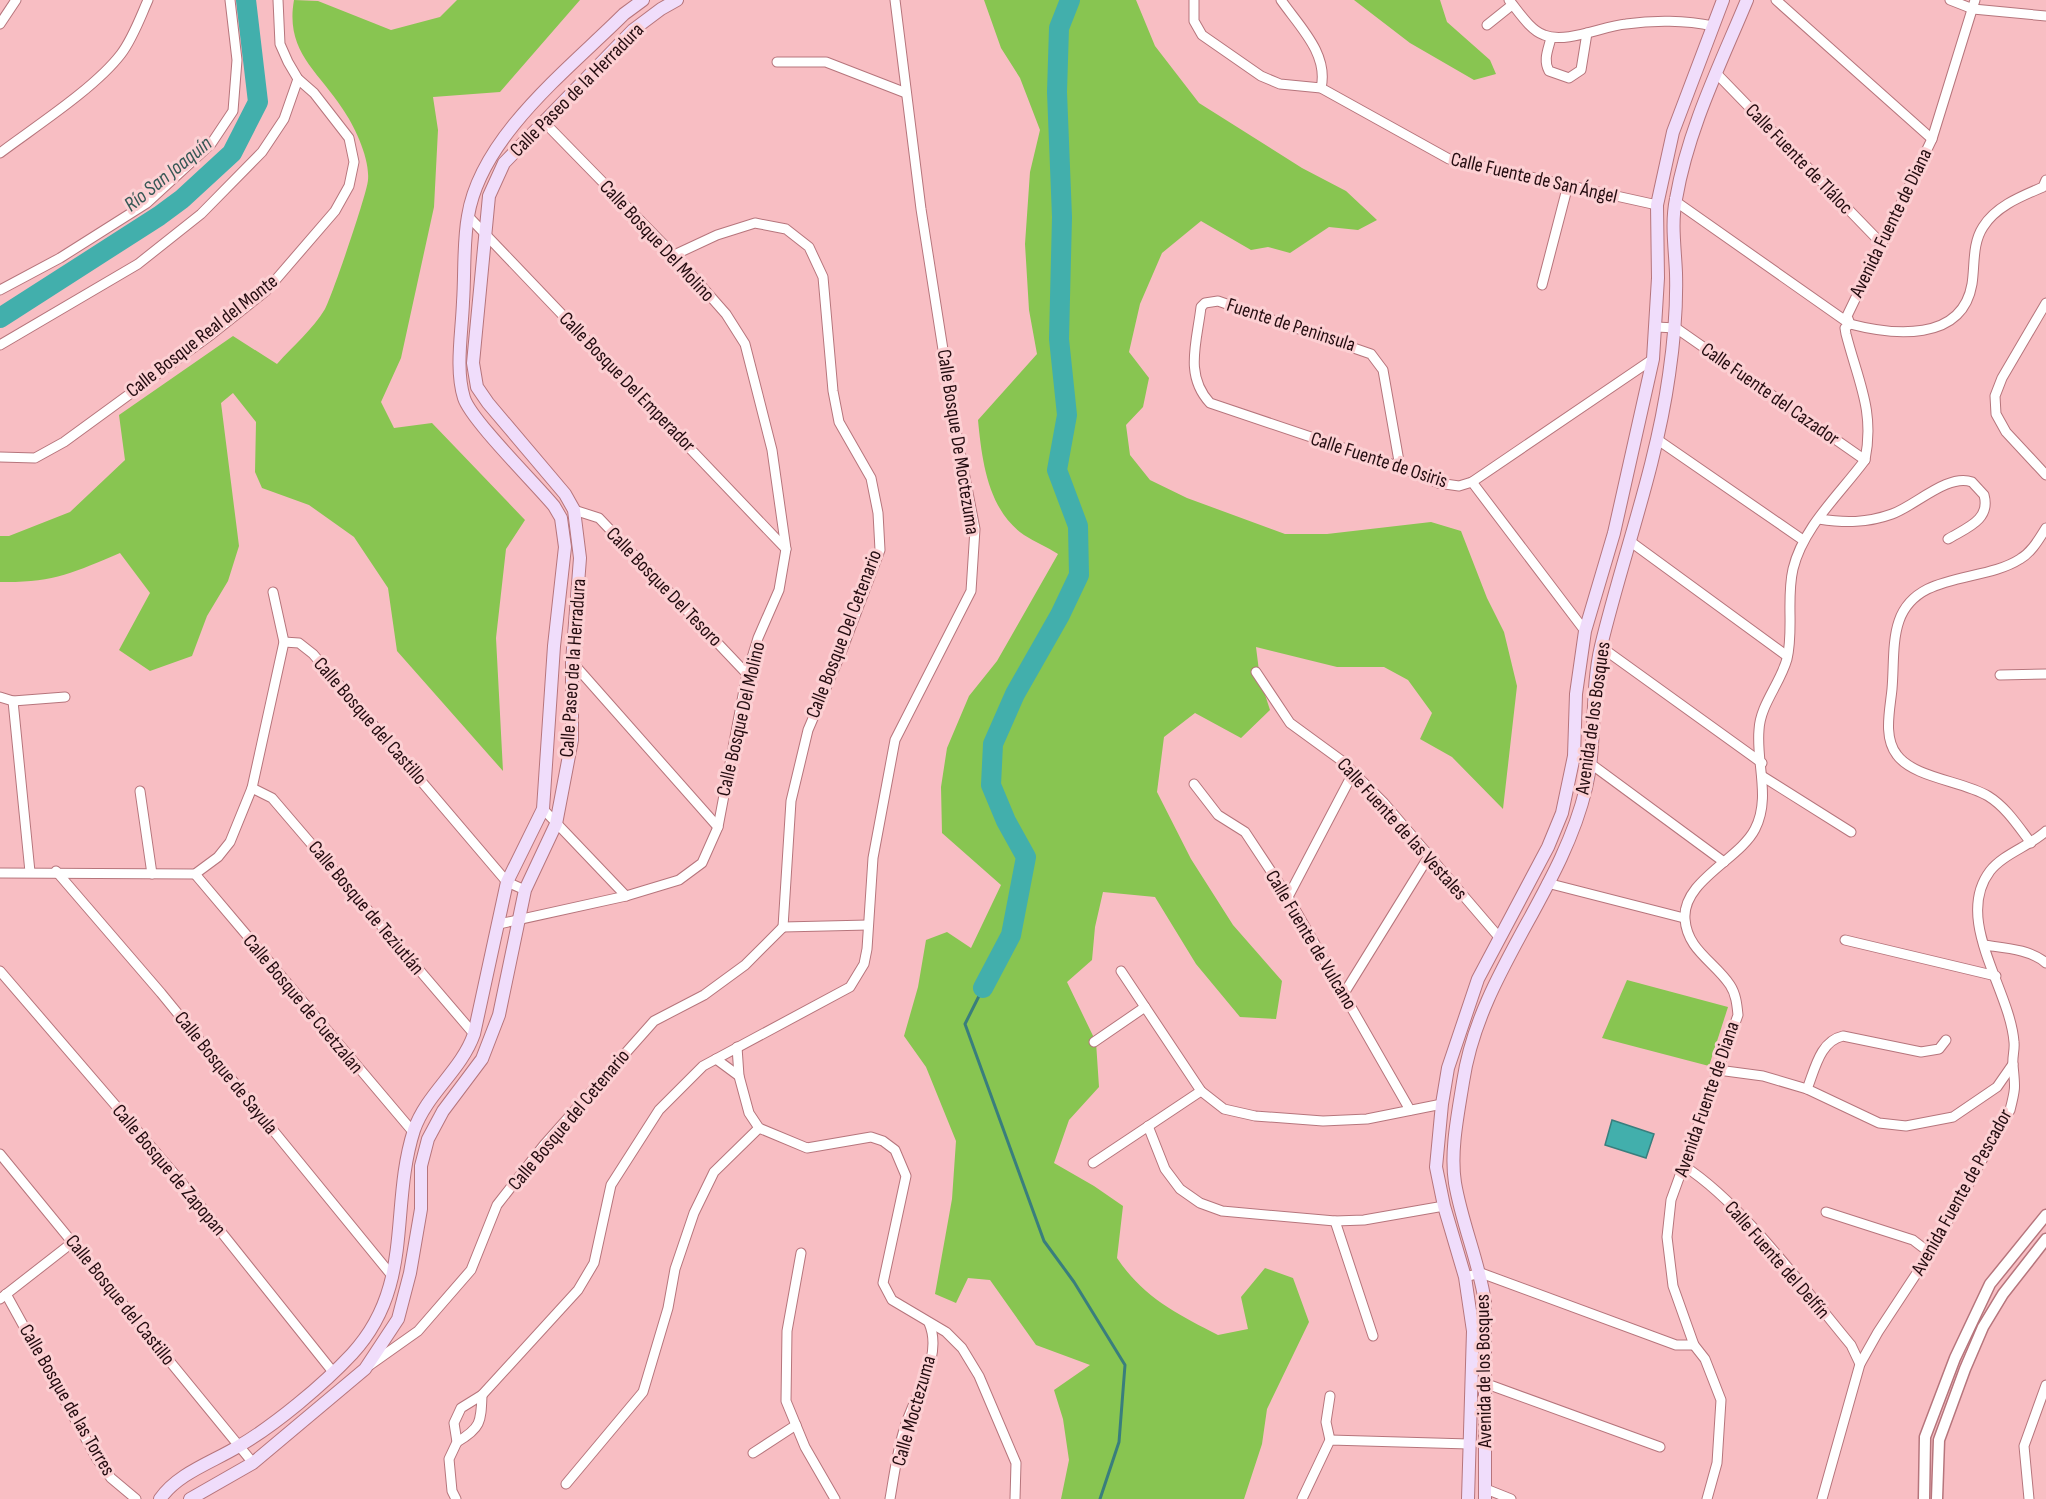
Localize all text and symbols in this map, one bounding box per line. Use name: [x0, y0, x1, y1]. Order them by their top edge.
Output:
street label: Calle Paseo de la Herradura: [505, 18, 649, 162]
street label: Calle Fuente de Tláloc: [1740, 99, 1858, 219]
water label: Río San Joaquín: [119, 131, 217, 217]
street label: Avenida Fuente de Diana: [1844, 145, 1937, 302]
street label: Calle Fuente de San Ángel: [1448, 147, 1620, 209]
street label: Calle Bosque Del Molino: [594, 175, 720, 307]
street label: Calle Bosque Real del Monte: [121, 269, 283, 403]
street label: Fuente de Peninsula: [1224, 293, 1358, 357]
street label: Calle Bosque Del Emperador: [554, 307, 700, 457]
street label: Calle Fuente del Cazador: [1696, 337, 1844, 451]
street label: Calle Bosque De Moctezuma: [932, 348, 984, 536]
street label: Calle Fuente de Osiris: [1308, 427, 1450, 493]
street label: Calle Bosque Del Tesoro: [601, 522, 727, 652]
street label: Calle Bosque Del Cetenario: [801, 546, 887, 722]
street label: Calle Paseo de la Herradura: [555, 578, 591, 758]
street label: Calle Bosque Del Molino: [712, 639, 770, 799]
street label: Avenida de los Bosques: [1570, 640, 1616, 797]
street label: Calle Bosque del Castillo: [308, 652, 432, 790]
street label: Calle Fuente de las Vestales: [1332, 753, 1472, 905]
street label: Calle Bosque de Teziutlán: [303, 836, 429, 980]
street label: Calle Fuente de Vulcano: [1260, 866, 1362, 1014]
street label: Calle Bosque de Cuetzalan: [238, 929, 368, 1079]
street label: Calle Bosque de Sayula: [169, 1007, 283, 1139]
street label: Avenida Fuente de Diana: [1669, 1018, 1745, 1181]
street label: Calle Bosque del Cetenario: [503, 1045, 635, 1195]
street label: Calle Bosque de Zapopan: [107, 1099, 231, 1241]
street label: Avenida Fuente de Pescador: [1906, 1104, 2018, 1280]
street label: Calle Fuente del Delfín: [1719, 1196, 1835, 1324]
street label: Calle Bosque del Castillo: [60, 1230, 180, 1370]
street label: Avenida de los Bosques: [1471, 1294, 1497, 1449]
street label: Calle Bosque de las Torres: [14, 1320, 120, 1480]
street label: Calle Moctezuma: [887, 1353, 941, 1469]

